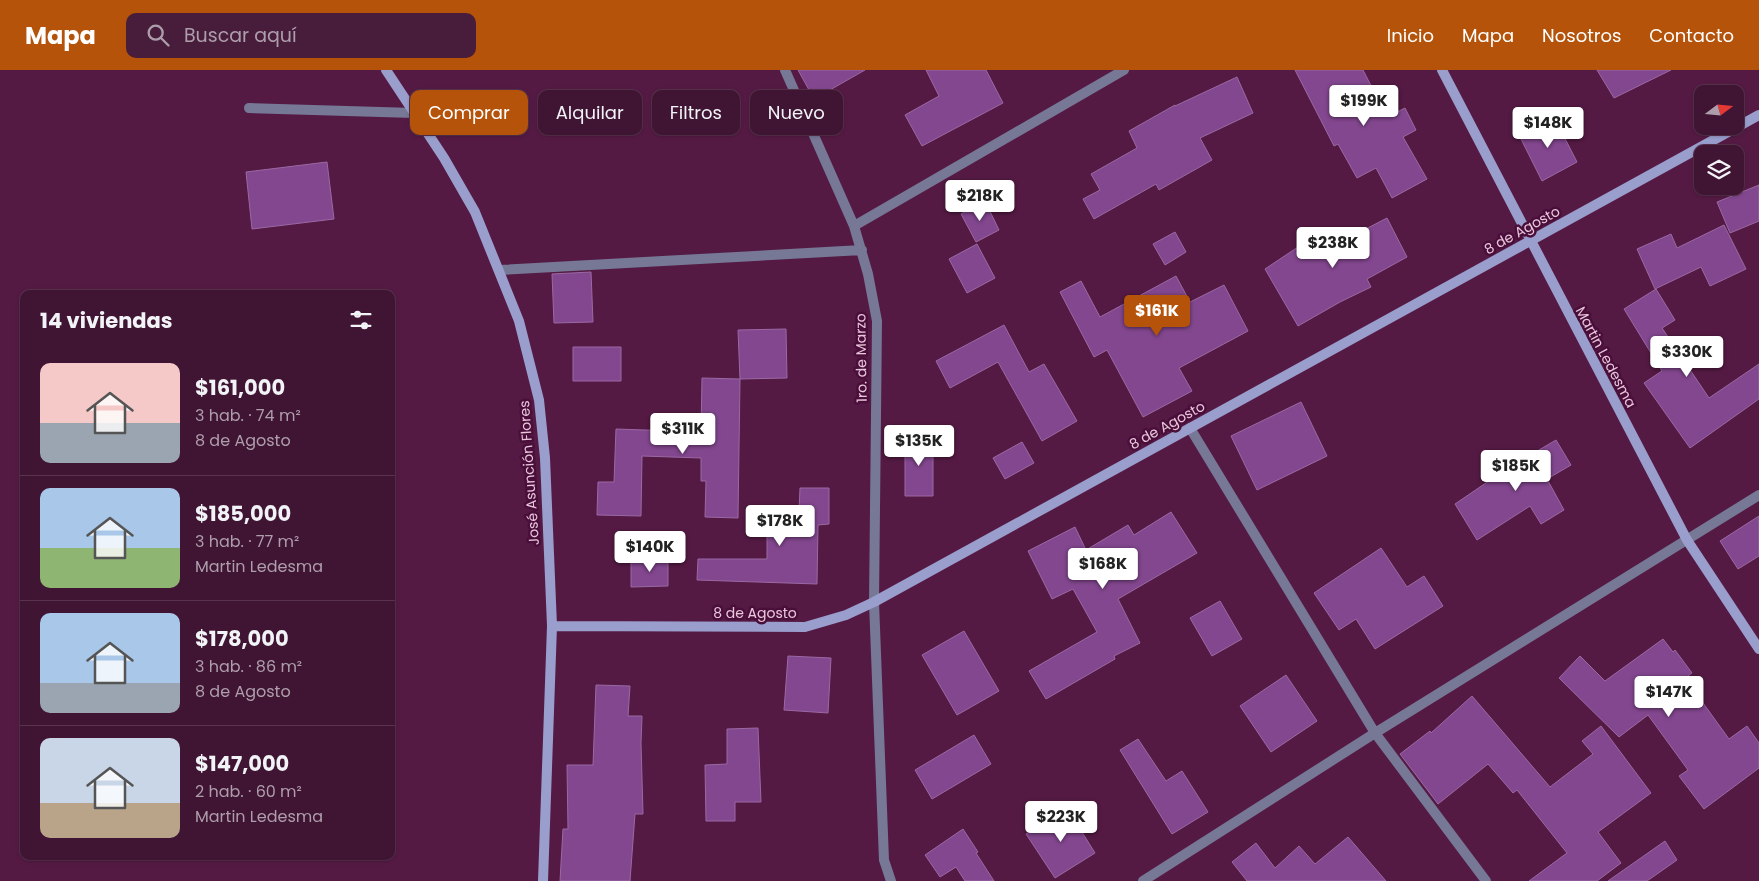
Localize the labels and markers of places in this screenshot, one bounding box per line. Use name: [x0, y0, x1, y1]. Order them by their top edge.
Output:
pin: $199K: [1329, 85, 1399, 127]
pin: $148K: [1513, 106, 1583, 149]
pin: $218K: [945, 180, 1015, 222]
pin: $238K: [1298, 226, 1368, 269]
pin: $161K: [1122, 294, 1192, 337]
pin: $330K: [1652, 336, 1722, 378]
pin: $311K: [648, 412, 718, 455]
pin: $135K: [884, 424, 954, 467]
pin: $185K: [1481, 450, 1551, 492]
pin: $178K: [745, 504, 815, 547]
pin: $140K: [615, 530, 685, 573]
pin: $168K: [1068, 548, 1138, 590]
pin: $147K: [1634, 676, 1704, 718]
pin: $223K: [1026, 800, 1096, 843]

